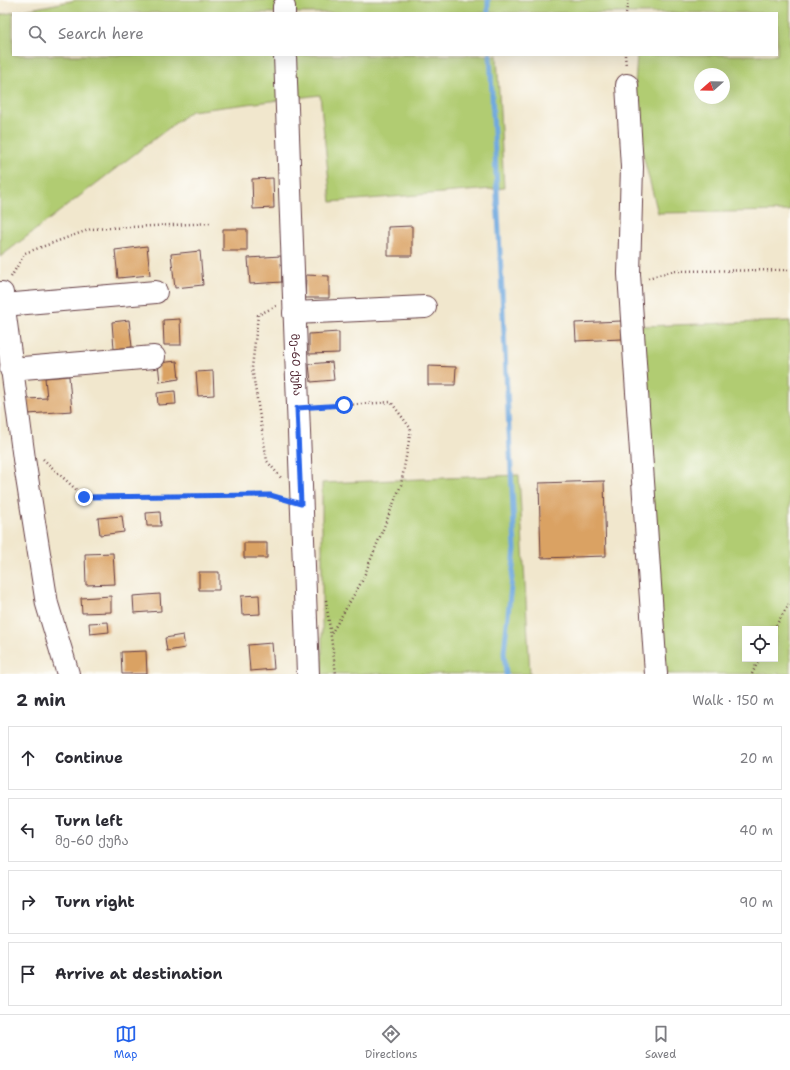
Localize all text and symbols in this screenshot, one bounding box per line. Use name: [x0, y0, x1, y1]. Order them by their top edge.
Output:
search box: [12, 12, 778, 56]
icon: search: [26, 23, 48, 45]
text: Search here: [58, 24, 144, 44]
north arrow: [694, 68, 730, 104]
street label: მე-60 ქუჩა: [288, 333, 305, 396]
route start: [335, 396, 353, 414]
route end: [75, 488, 93, 506]
map controls: [742, 626, 778, 662]
button: locate: [742, 626, 778, 662]
text: 2 min: [16, 689, 66, 711]
text: Walk · 150 m: [692, 692, 774, 709]
icon: ahead: [17, 747, 39, 769]
text: Continue: [55, 748, 123, 768]
text: 20 m: [740, 750, 773, 767]
text: Turn left: [55, 811, 123, 831]
icon: left: [17, 819, 39, 841]
text: 40 m: [739, 822, 773, 839]
text: მე-60 ქუჩა: [55, 832, 129, 849]
icon: right: [17, 891, 39, 913]
text: Turn right: [55, 892, 135, 912]
text: 90 m: [739, 894, 773, 911]
icon: arrive: [17, 963, 39, 985]
text: Arrive at destination: [55, 964, 223, 984]
tab: Map: [114, 1023, 137, 1062]
tab: Directions: [365, 1023, 417, 1062]
tab: Saved: [645, 1023, 676, 1062]

